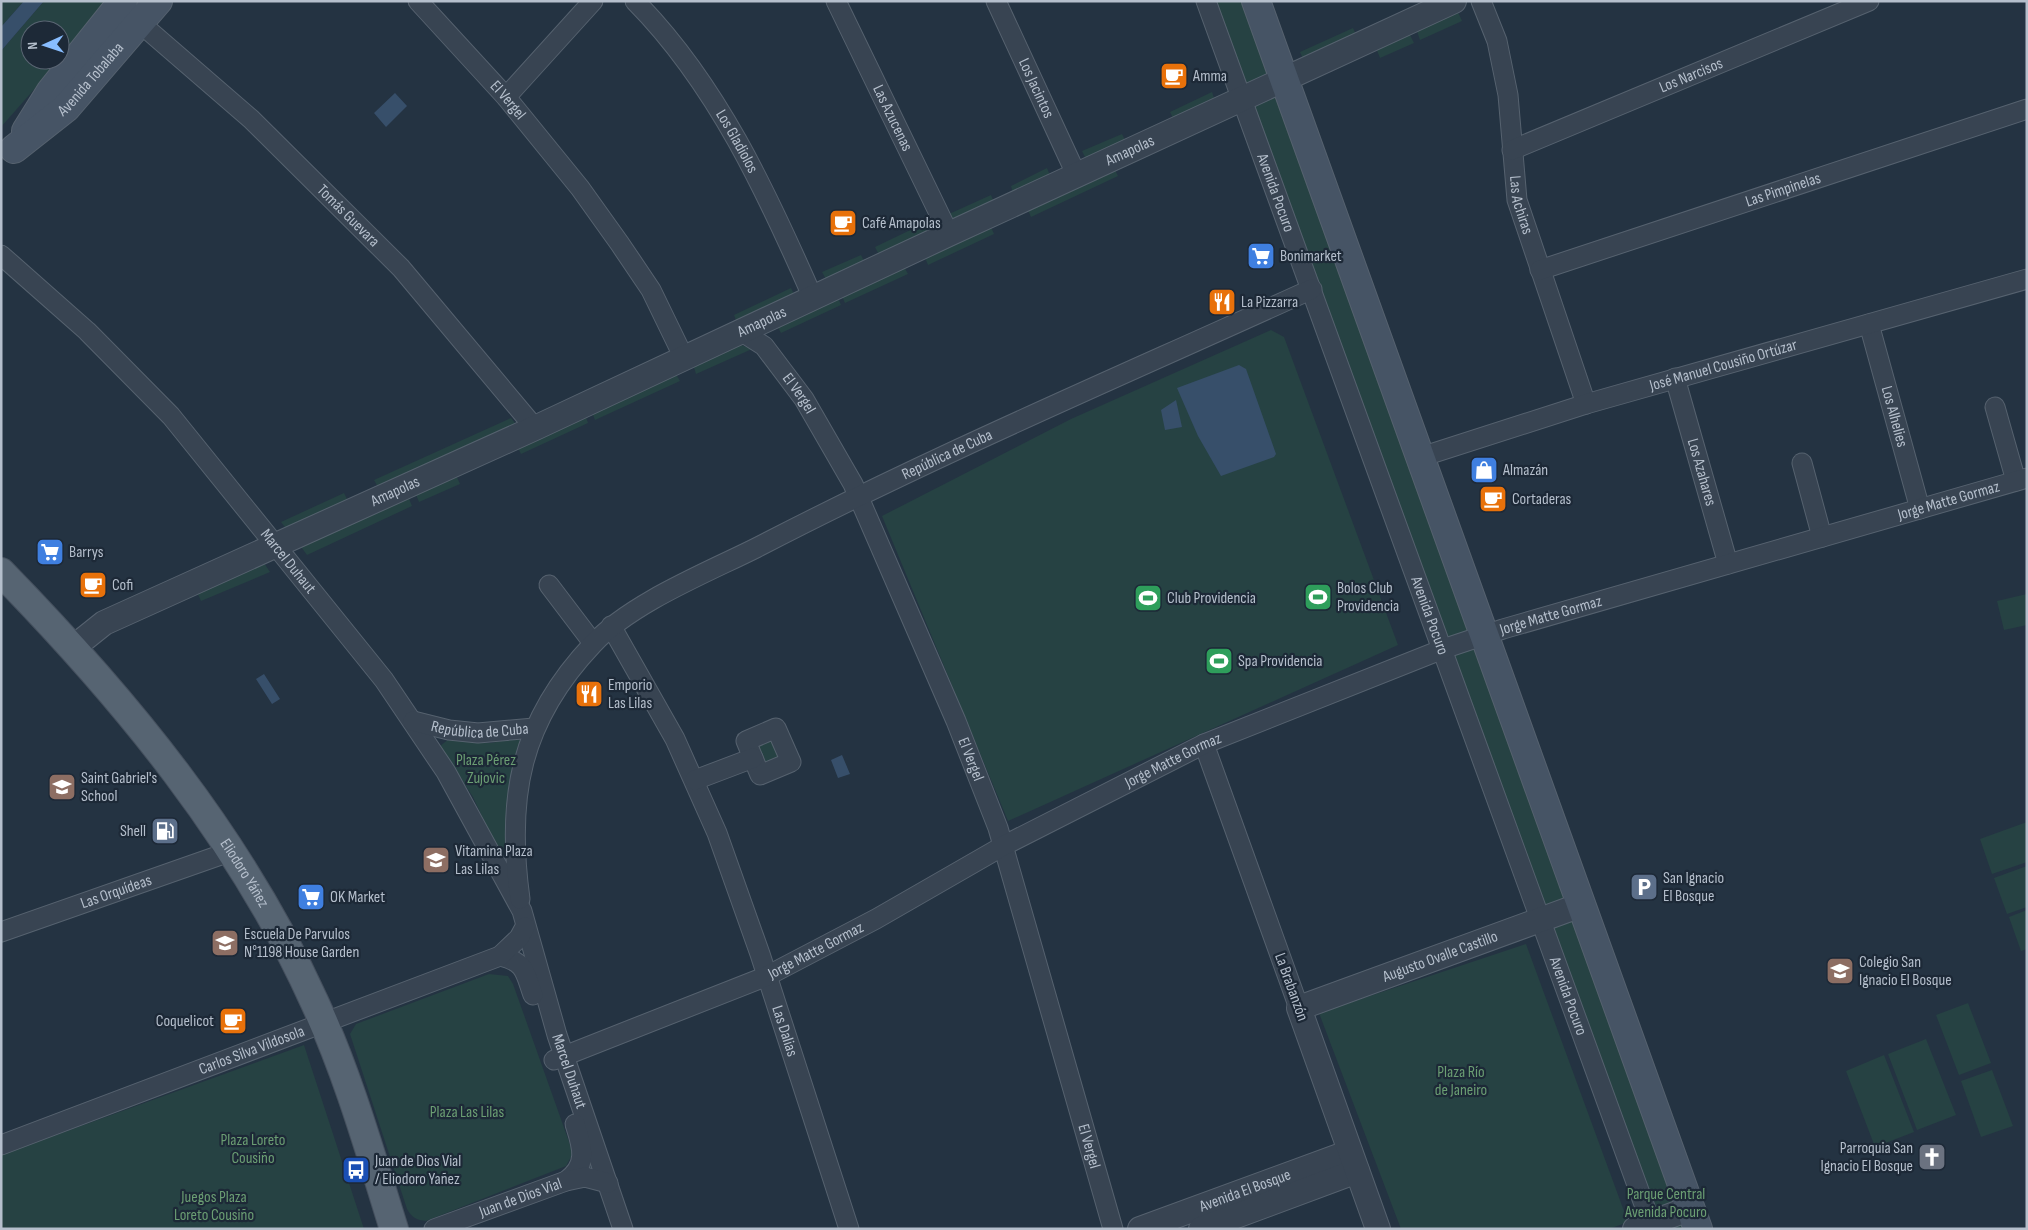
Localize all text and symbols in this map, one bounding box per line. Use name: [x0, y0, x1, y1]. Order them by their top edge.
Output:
north arrow: [20, 20, 70, 70]
street label: Avenida Tobalaba: [53, 39, 128, 121]
text: N: [24, 41, 41, 50]
street label: Los Narcisos: [1657, 54, 1726, 97]
street label: Los Jacintos: [1014, 55, 1058, 121]
cafe icon: Amma: [1159, 61, 1189, 91]
place label: Amma: [1192, 67, 1227, 86]
street label: El Vergel: [486, 77, 530, 123]
street label: Las Azucenas: [869, 82, 917, 154]
street label: Los Gladiolos: [712, 106, 762, 176]
street label: Amapolas: [1102, 131, 1158, 170]
street label: Avenida Pocuro: [1252, 150, 1299, 234]
street label: Las Pimpinelas: [1743, 168, 1823, 211]
street label: Las Achiras: [1505, 175, 1537, 237]
street label: Tomás Guevara: [313, 181, 384, 251]
cafe icon: Café Amapolas: [828, 208, 858, 238]
place label: Café Amapolas: [862, 214, 941, 233]
supermarket icon: Bonimarket: [1246, 241, 1276, 271]
place label: Bonimarket: [1280, 247, 1342, 266]
restaurant icon: La Pizzarra: [1207, 287, 1237, 317]
place label: La Pizzarra: [1241, 293, 1298, 312]
street label: Amapolas: [733, 302, 790, 342]
street label: José Manuel Cousiño Ortúzar: [1646, 335, 1800, 395]
street label: El Vergel: [778, 369, 820, 417]
street label: Los Alhelies: [1877, 384, 1912, 449]
street label: República de Cuba: [899, 425, 995, 484]
street label: Los Azahares: [1683, 436, 1721, 508]
shop icon: Almazán: [1469, 455, 1499, 485]
place label: Almazán: [1502, 461, 1548, 480]
street label: Amapolas: [367, 472, 423, 511]
street label: Jorge Matte Gormaz: [1894, 477, 2002, 525]
cafe icon: Cortaderas: [1478, 484, 1508, 514]
place label: Cortaderas: [1512, 490, 1572, 509]
street label: Marcel Duhaut: [257, 525, 320, 598]
supermarket icon: Barrys: [35, 537, 65, 567]
place label: Barrys: [69, 543, 104, 562]
cafe icon: Cofi: [78, 570, 108, 600]
street label: Avenida Pocuro: [1406, 573, 1453, 657]
place label: Cofi: [112, 576, 133, 595]
place label: Bolos Club Providencia: [1337, 579, 1399, 616]
sports icon: Bolos Club Providencia: [1303, 582, 1333, 612]
sports icon: Club Providencia: [1133, 583, 1163, 613]
place label: Club Providencia: [1167, 589, 1256, 608]
street label: Jorge Matte Gormaz: [1496, 591, 1604, 639]
sports icon: Spa Providencia: [1204, 646, 1234, 676]
place label: Spa Providencia: [1238, 652, 1322, 671]
place label: Emporio Las Lilas: [608, 676, 652, 713]
restaurant icon: Emporio Las Lilas: [574, 679, 604, 709]
street label: República de Cuba: [429, 716, 529, 743]
street label: Jorge Matte Gormaz: [1121, 729, 1224, 792]
street label: El Vergel: [954, 735, 988, 784]
park label: Plaza Pérez Zujovic: [456, 751, 516, 788]
place label: Saint Gabriel's School: [81, 769, 158, 806]
school or university icon: Saint Gabriel's School: [47, 772, 77, 802]
fuel station icon: Shell: [150, 816, 180, 846]
place label: Shell: [120, 822, 146, 841]
street label: Eliodoro Yáñez: [216, 835, 273, 911]
place label: Vitamina Plaza Las Lilas: [455, 842, 533, 879]
school or university icon: Vitamina Plaza Las Lilas: [421, 845, 451, 875]
place label: San Ignacio El Bosque: [1663, 869, 1724, 906]
street label: Las Orquídeas: [78, 870, 154, 913]
parking icon: San Ignacio El Bosque: [1629, 872, 1659, 902]
supermarket icon: OK Market: [296, 882, 326, 912]
place label: OK Market: [330, 888, 385, 907]
street label: Jorge Matte Gormaz: [764, 918, 867, 984]
place label: Escuela De Parvulos N°1198 House Garden: [244, 925, 359, 962]
street label: Augusto Ovalle Castillo: [1379, 927, 1500, 986]
school or university icon: Escuela De Parvulos N°1198 House Garden: [210, 928, 240, 958]
street label: La Brabanzón: [1270, 950, 1312, 1024]
street label: Avenida Pocuro: [1545, 953, 1591, 1038]
place label: Colegio San Ignacio El Bosque: [1859, 953, 1952, 990]
school or university icon: Colegio San Ignacio El Bosque: [1825, 956, 1855, 986]
street label: Las Dalias: [768, 1003, 802, 1059]
cafe icon: Coquelicot: [218, 1006, 248, 1036]
place label: Coquelicot: [156, 1012, 214, 1031]
street label: Carlos Silva Vildosola: [196, 1021, 307, 1079]
street label: Marcel Duhaut: [548, 1032, 591, 1111]
park label: Plaza Río de Janeiro: [1435, 1063, 1487, 1100]
park label: Plaza Las Lilas: [430, 1103, 504, 1122]
street label: El Vergel: [1074, 1122, 1105, 1171]
park label: Plaza Loreto Cousiño: [221, 1131, 285, 1168]
place label: Parroquia San Ignacio El Bosque: [1820, 1139, 1913, 1176]
church icon: Parroquia San Ignacio El Bosque: [1917, 1142, 1947, 1172]
place label: Juan de Dios Vial / Eliodoro Yañez: [374, 1152, 461, 1189]
bus stop icon: Juan de Dios Vial / Eliodoro Yañez: [341, 1155, 371, 1185]
street label: Avenida El Bosque: [1196, 1165, 1293, 1216]
street label: Juan de Dios Vial: [476, 1174, 564, 1222]
park label: Parque Central Avenida Pocuro: [1624, 1185, 1707, 1222]
park label: Juegos Plaza Loreto Cousiño: [174, 1188, 254, 1225]

